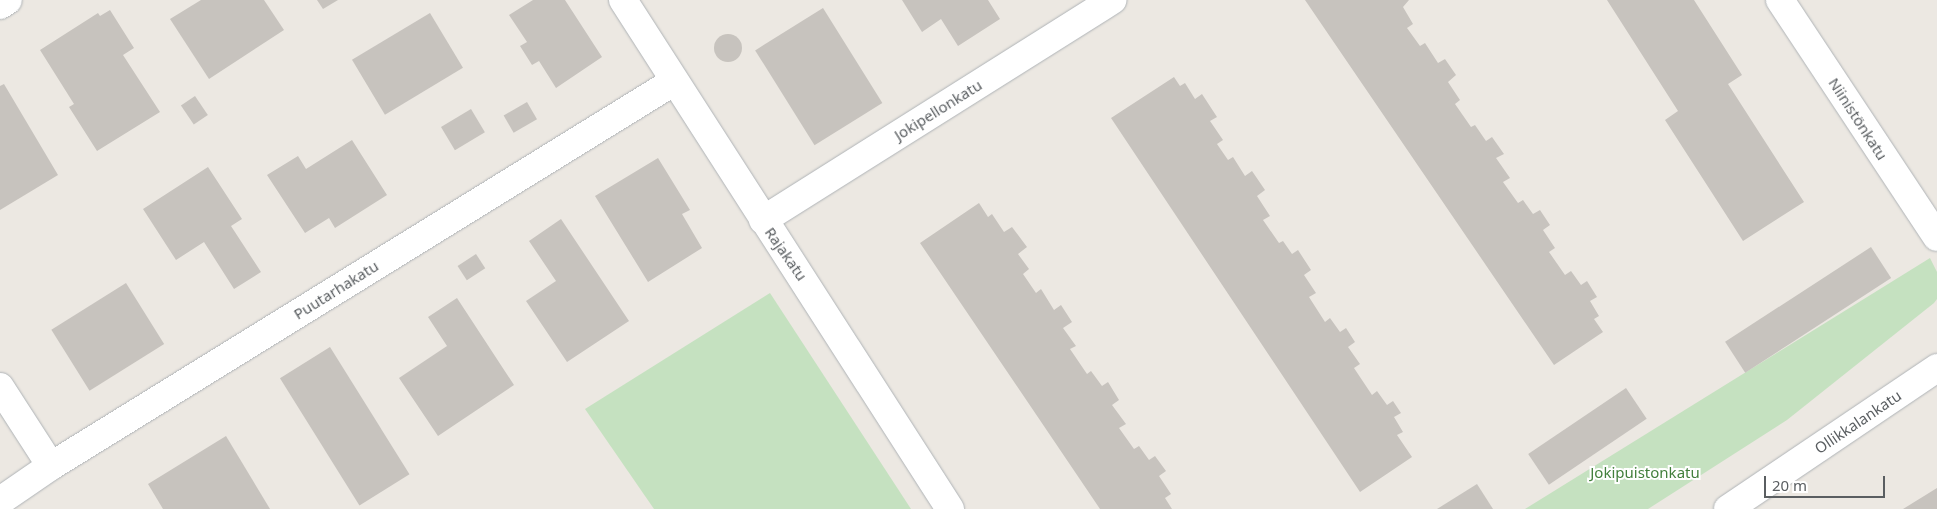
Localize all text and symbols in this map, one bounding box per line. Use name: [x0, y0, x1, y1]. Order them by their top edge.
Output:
street label: Niinistönkatu: [1825, 75, 1891, 163]
street label: Jokipellonkatu: [891, 76, 985, 144]
street label: Rajakatu: [761, 224, 811, 284]
street label: Puutarhakatu: [290, 257, 382, 323]
street label: Ollikkalankatu: [1811, 386, 1905, 458]
park label: Jokipuistonkatu: [1590, 464, 1700, 482]
scale bar: [1767, 466, 1888, 498]
text: 20 m: [1772, 475, 1807, 495]

